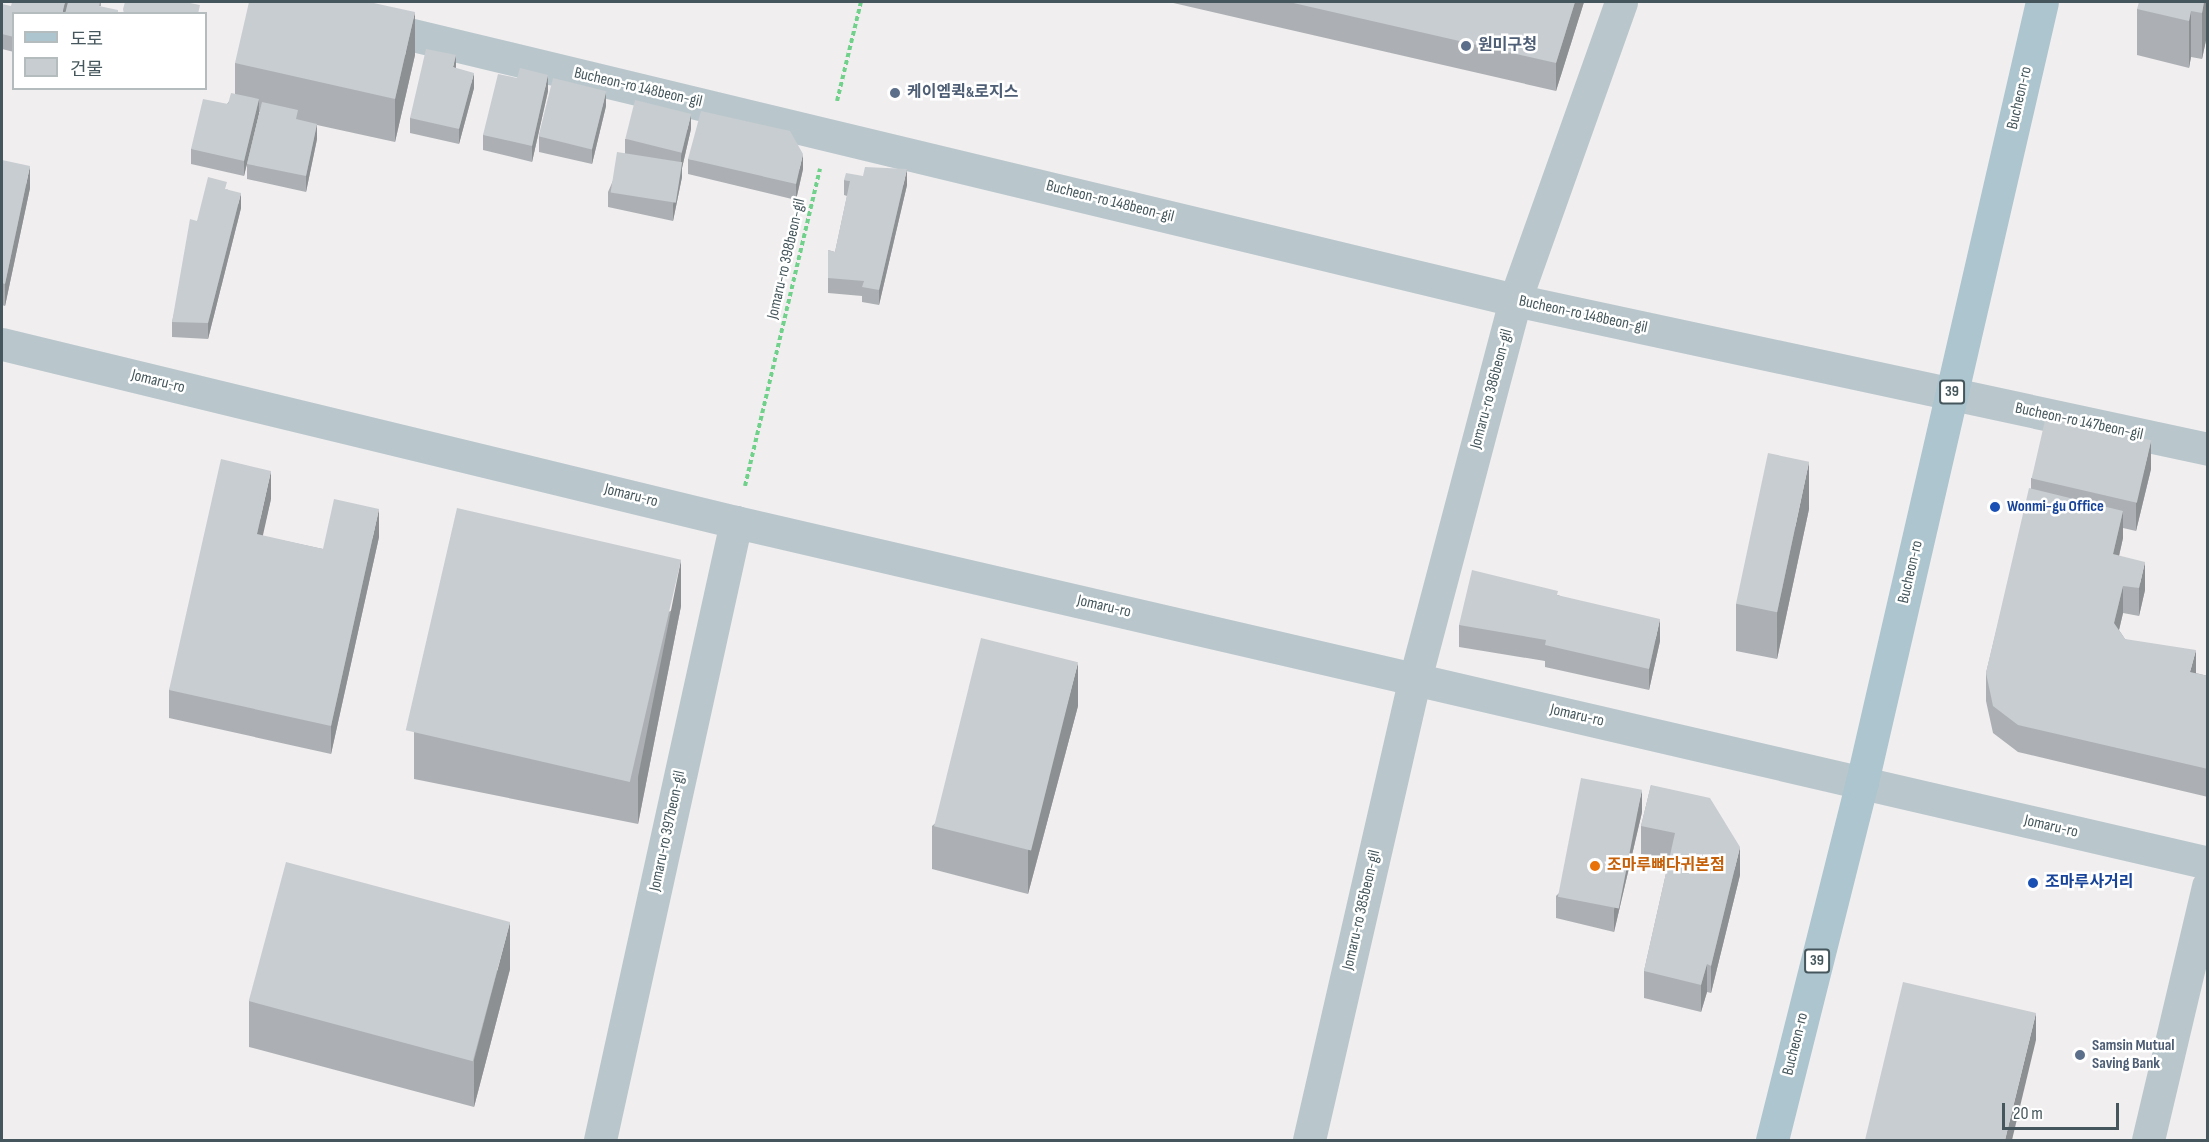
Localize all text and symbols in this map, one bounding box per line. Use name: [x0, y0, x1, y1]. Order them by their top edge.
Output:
legend: [12, 12, 207, 90]
text: 도로: [70, 29, 103, 50]
place label: 원미구청: [1478, 36, 1537, 56]
marker: 원미구청: [1459, 39, 1473, 53]
text: 건물: [70, 59, 103, 80]
street label: Bucheon-ro 148beon-gil: [572, 64, 704, 112]
street label: Bucheon-ro: [2003, 65, 2037, 131]
place label: 케이엠퀵&로지스: [907, 83, 1019, 103]
marker: 케이엠퀵&로지스: [888, 86, 902, 100]
street label: Bucheon-ro 148beon-gil: [1044, 177, 1176, 227]
street label: Jomaru-ro 398beon-gil: [764, 197, 810, 321]
street label: Bucheon-ro 148beon-gil: [1517, 292, 1649, 338]
street label: Jomaru-ro 386beon-gil: [1467, 327, 1517, 451]
street label: Jomaru-ro: [129, 366, 187, 398]
road number: 39: [1938, 380, 1966, 404]
street label: Bucheon-ro 147beon-gil: [2013, 399, 2145, 445]
street label: Jomaru-ro: [602, 480, 660, 512]
place label: Wonmi-gu Office: [2007, 497, 2104, 517]
marker: Wonmi-gu Office: [1988, 500, 2002, 514]
street label: Bucheon-ro: [1894, 539, 1928, 605]
street label: Jomaru-ro: [1075, 592, 1133, 622]
street label: Jomaru-ro: [1548, 701, 1606, 731]
street label: Jomaru-ro 397beon-gil: [646, 769, 690, 893]
street label: Jomaru-ro: [2022, 812, 2080, 842]
street label: Jomaru-ro 385beon-gil: [1339, 848, 1385, 972]
place label: 조마루뼈다귀본점: [1607, 856, 1725, 876]
marker: 조마루뼈다귀본점: [1588, 859, 1602, 873]
place label: 조마루사거리: [2045, 873, 2133, 893]
marker: 조마루사거리: [2026, 876, 2040, 890]
road number: 39: [1804, 949, 1830, 973]
street label: Bucheon-ro: [1779, 1011, 1813, 1077]
place label: Samsin Mutual Saving Bank: [2092, 1036, 2175, 1074]
marker: Samsin Mutual Saving Bank: [2073, 1048, 2087, 1062]
scale bar: [2005, 1091, 2122, 1129]
text: 20 m: [2013, 1103, 2043, 1124]

